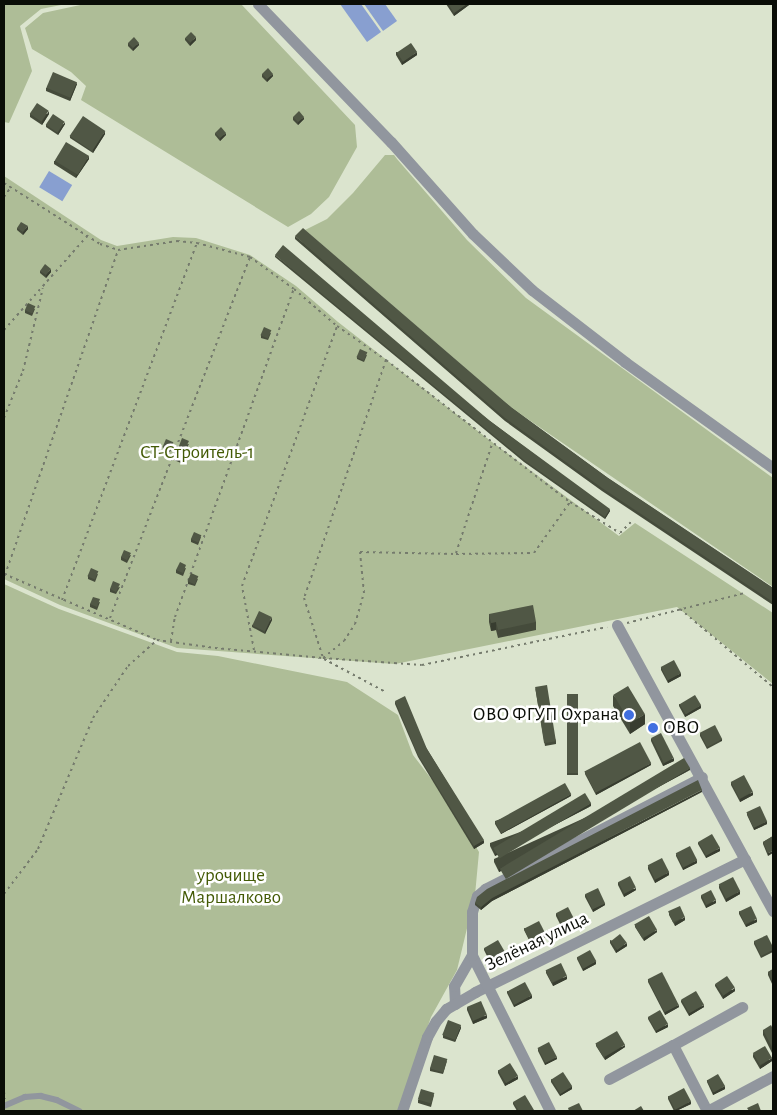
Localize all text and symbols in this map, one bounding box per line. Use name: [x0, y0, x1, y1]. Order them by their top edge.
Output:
park label: СТ-Строитель-1: [140, 442, 254, 464]
place label: ОВО ФГУП Охрана: [473, 704, 619, 726]
marker: ОВО ФГУП Охрана: [623, 709, 635, 721]
place label: ОВО: [663, 717, 699, 739]
marker: ОВО: [647, 722, 659, 734]
park label: урочище Маршалково: [181, 865, 281, 909]
street label: Зелёная улица: [482, 907, 592, 977]

